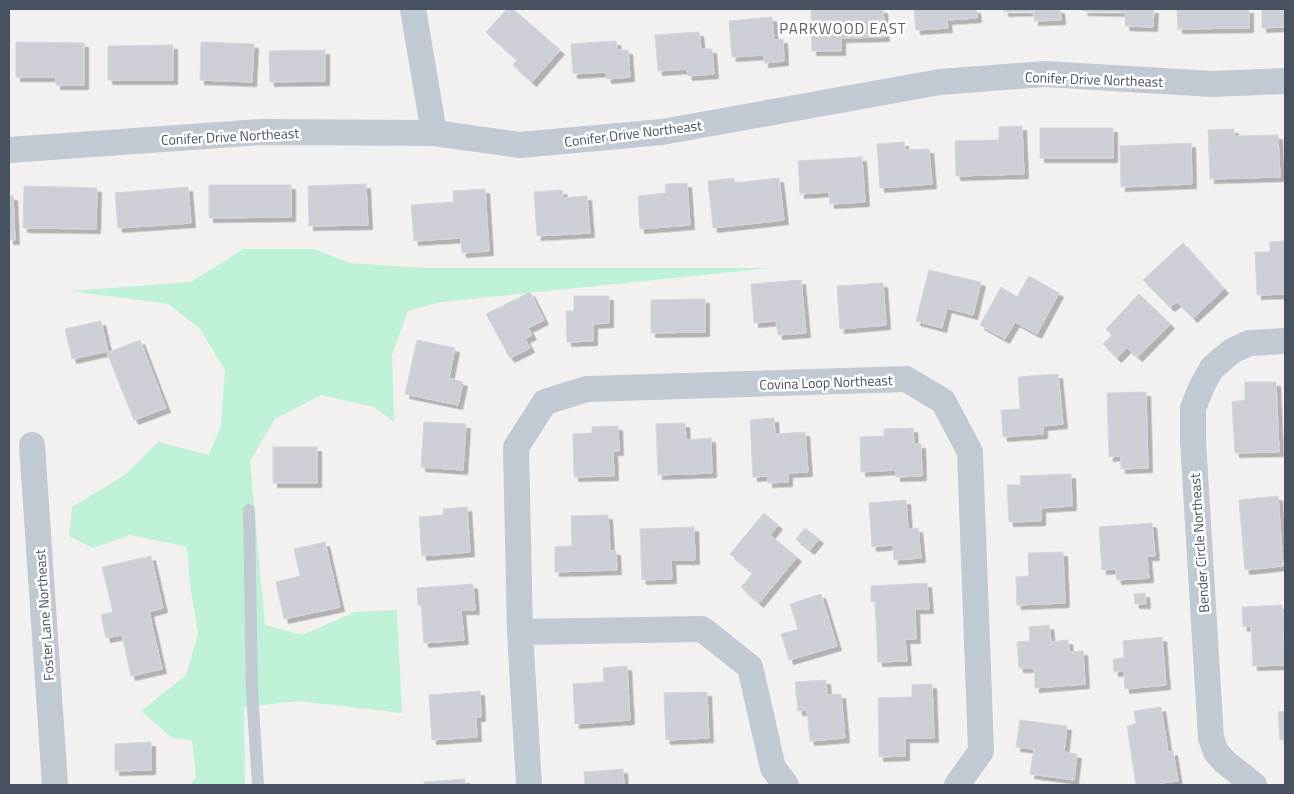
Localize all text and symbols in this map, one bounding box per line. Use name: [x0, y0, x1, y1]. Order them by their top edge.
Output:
district label: PARKWOOD EAST: [779, 17, 907, 40]
street label: Conifer Drive Northeast: [1025, 66, 1164, 92]
street label: Conifer Drive Northeast: [563, 114, 703, 152]
street label: Conifer Drive Northeast: [160, 122, 300, 150]
street label: Covina Loop Northeast: [759, 369, 893, 395]
street label: Bender Circle Northeast: [1184, 472, 1214, 614]
street label: Foster Lane Northeast: [29, 548, 59, 682]

